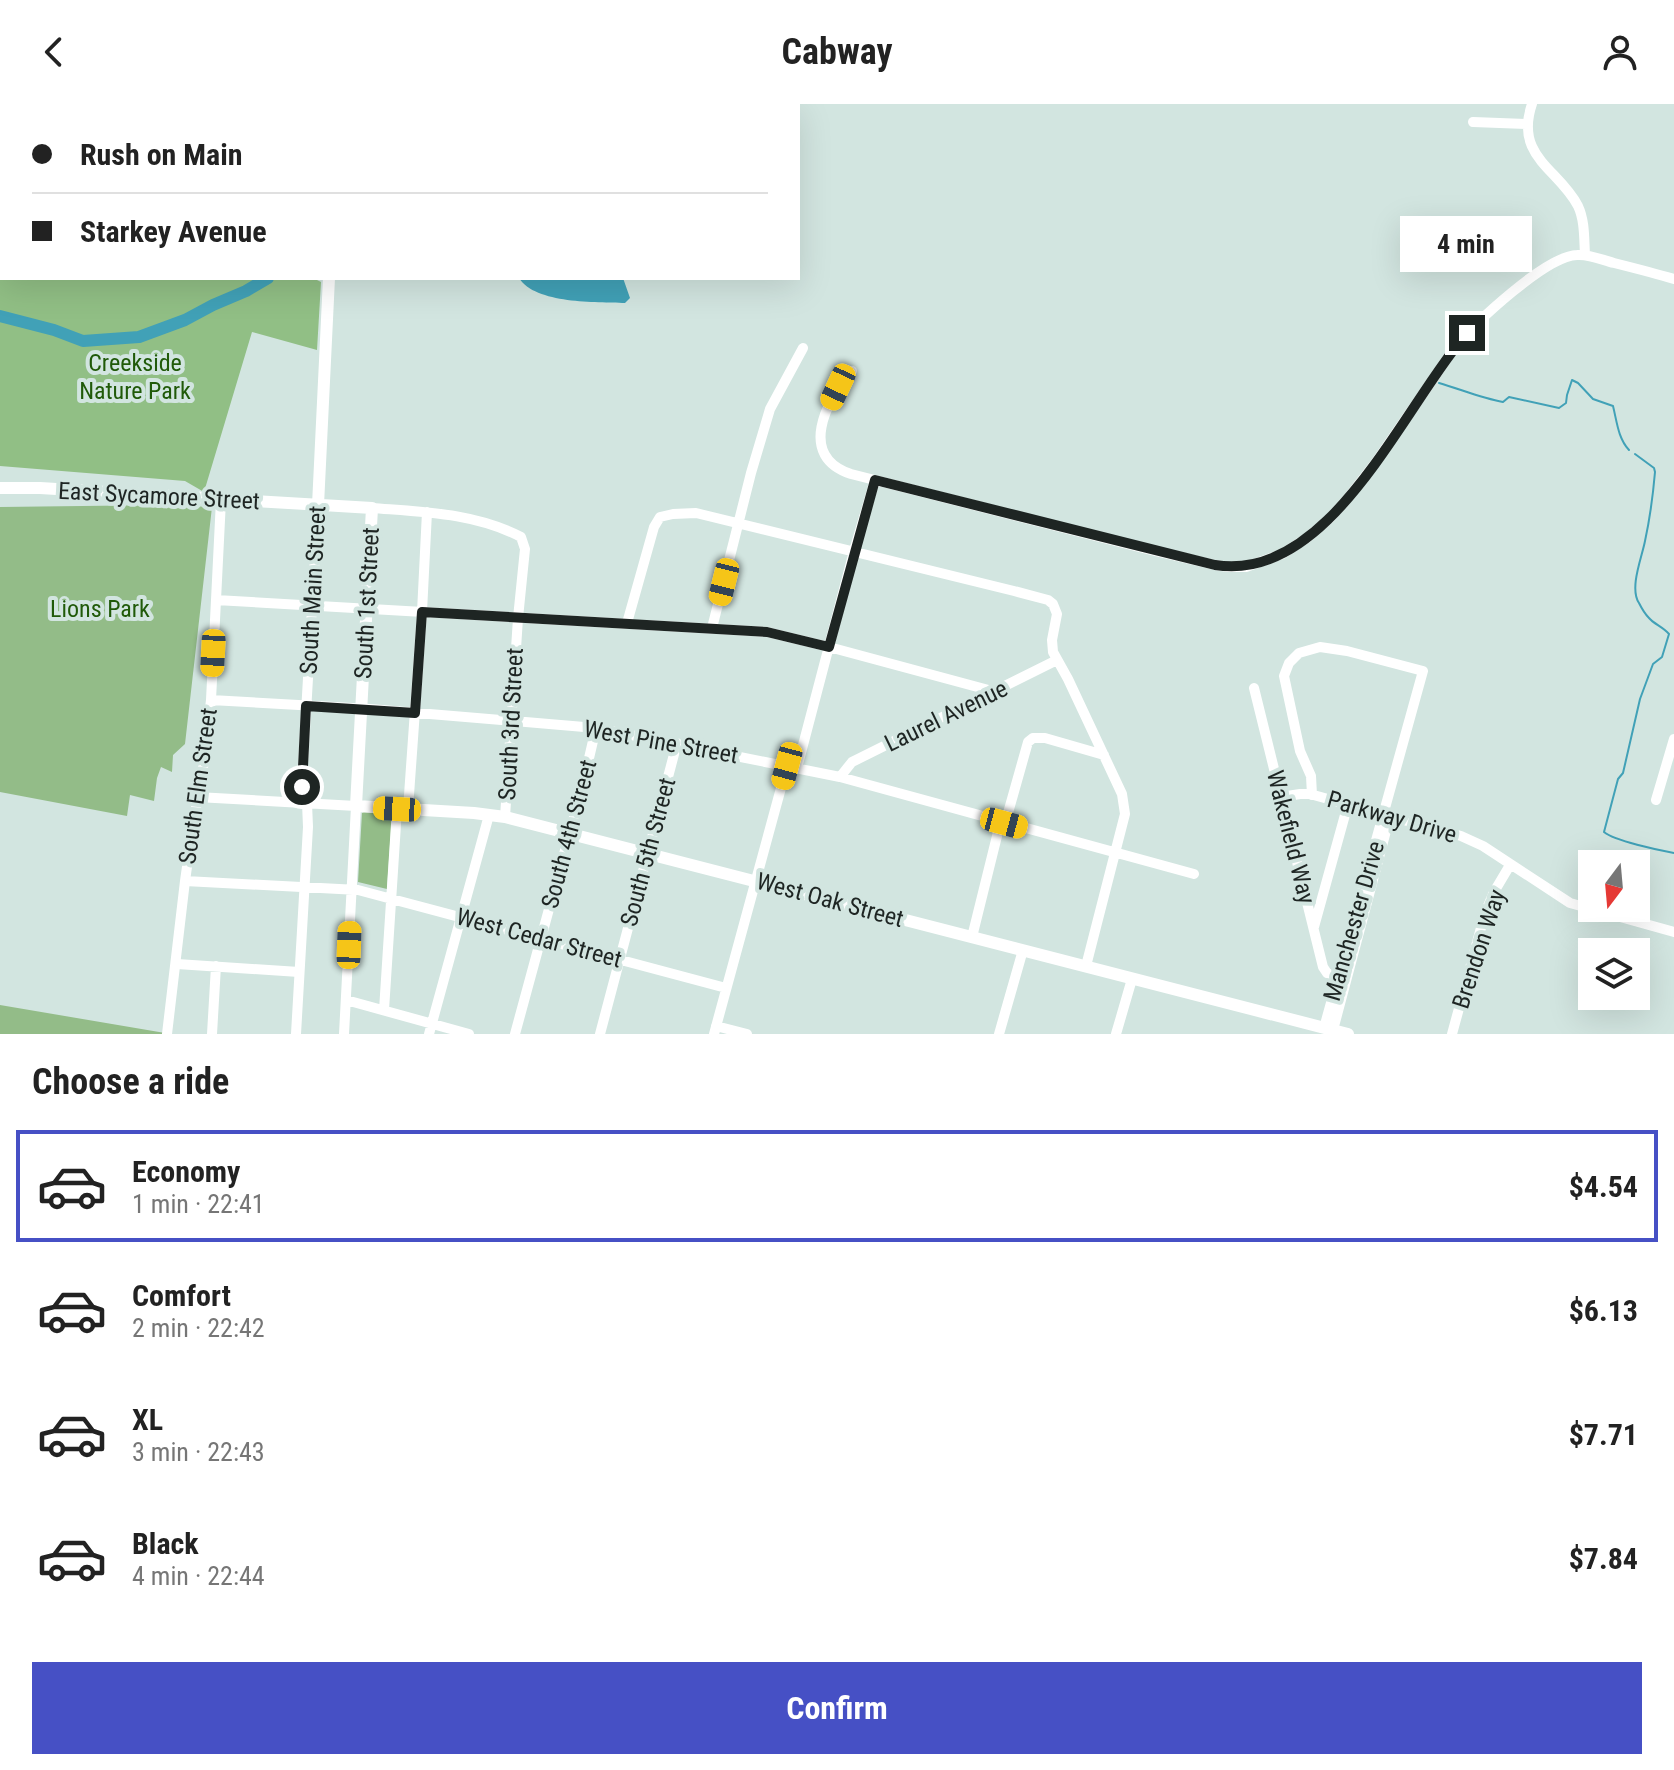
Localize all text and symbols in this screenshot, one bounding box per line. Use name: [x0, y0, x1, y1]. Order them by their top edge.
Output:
icon: back: [32, 30, 76, 74]
icon: person: [1598, 30, 1642, 74]
text: Cabway: [782, 31, 892, 73]
text: Rush on Main: [80, 137, 242, 172]
text: Starkey Avenue: [80, 214, 267, 249]
callout: 4 min: [1401, 217, 1533, 273]
text: 4 min: [1437, 229, 1495, 259]
route end: [1449, 315, 1485, 351]
park label: Creekside Nature Park: [79, 349, 191, 405]
car: [817, 360, 859, 414]
street label: East Sycamore Street: [57, 477, 261, 515]
street label: South Main Street: [295, 505, 331, 675]
street label: South 1st Street: [349, 526, 385, 680]
car: [707, 556, 741, 608]
park label: Lions Park: [50, 595, 150, 623]
car: [200, 628, 226, 678]
street label: South 3rd Street: [493, 647, 529, 801]
street label: Laurel Avenue: [880, 674, 1012, 758]
street label: South Elm Street: [173, 706, 223, 866]
street label: West Pine Street: [582, 715, 740, 769]
car: [769, 740, 805, 792]
street label: South 4th Street: [536, 757, 602, 911]
street label: Wakefield Way: [1261, 767, 1321, 907]
route start: [284, 769, 320, 805]
street label: South 5th Street: [615, 775, 681, 929]
street label: Parkway Drive: [1324, 785, 1460, 849]
car: [372, 796, 422, 822]
car: [978, 805, 1030, 841]
street label: Manchester Drive: [1318, 838, 1390, 1004]
north arrow: [1578, 850, 1650, 922]
map controls: [1578, 850, 1650, 1010]
street label: West Oak Street: [753, 867, 907, 933]
street label: Brendon Way: [1447, 886, 1511, 1012]
street label: West Cedar Street: [453, 902, 625, 974]
car: [336, 921, 362, 969]
button: layers: [1578, 938, 1650, 1010]
text: Choose a ride: [32, 1061, 229, 1103]
icon: car: [36, 1150, 108, 1222]
text: Economy: [132, 1154, 240, 1189]
text: $4.54: [1569, 1169, 1638, 1204]
text: 1 min · 22:41: [132, 1189, 265, 1219]
icon: car: [36, 1274, 108, 1346]
text: Comfort: [132, 1278, 231, 1313]
text: $6.13: [1569, 1293, 1638, 1328]
text: 2 min · 22:42: [132, 1313, 265, 1343]
icon: car: [36, 1398, 108, 1470]
text: XL: [132, 1402, 163, 1437]
text: $7.71: [1569, 1417, 1638, 1452]
text: 3 min · 22:43: [132, 1437, 265, 1467]
icon: car: [36, 1522, 108, 1594]
text: Black: [132, 1526, 199, 1561]
text: $7.84: [1569, 1541, 1638, 1576]
text: 4 min · 22:44: [132, 1561, 265, 1591]
button: Confirm: [32, 1662, 1642, 1754]

